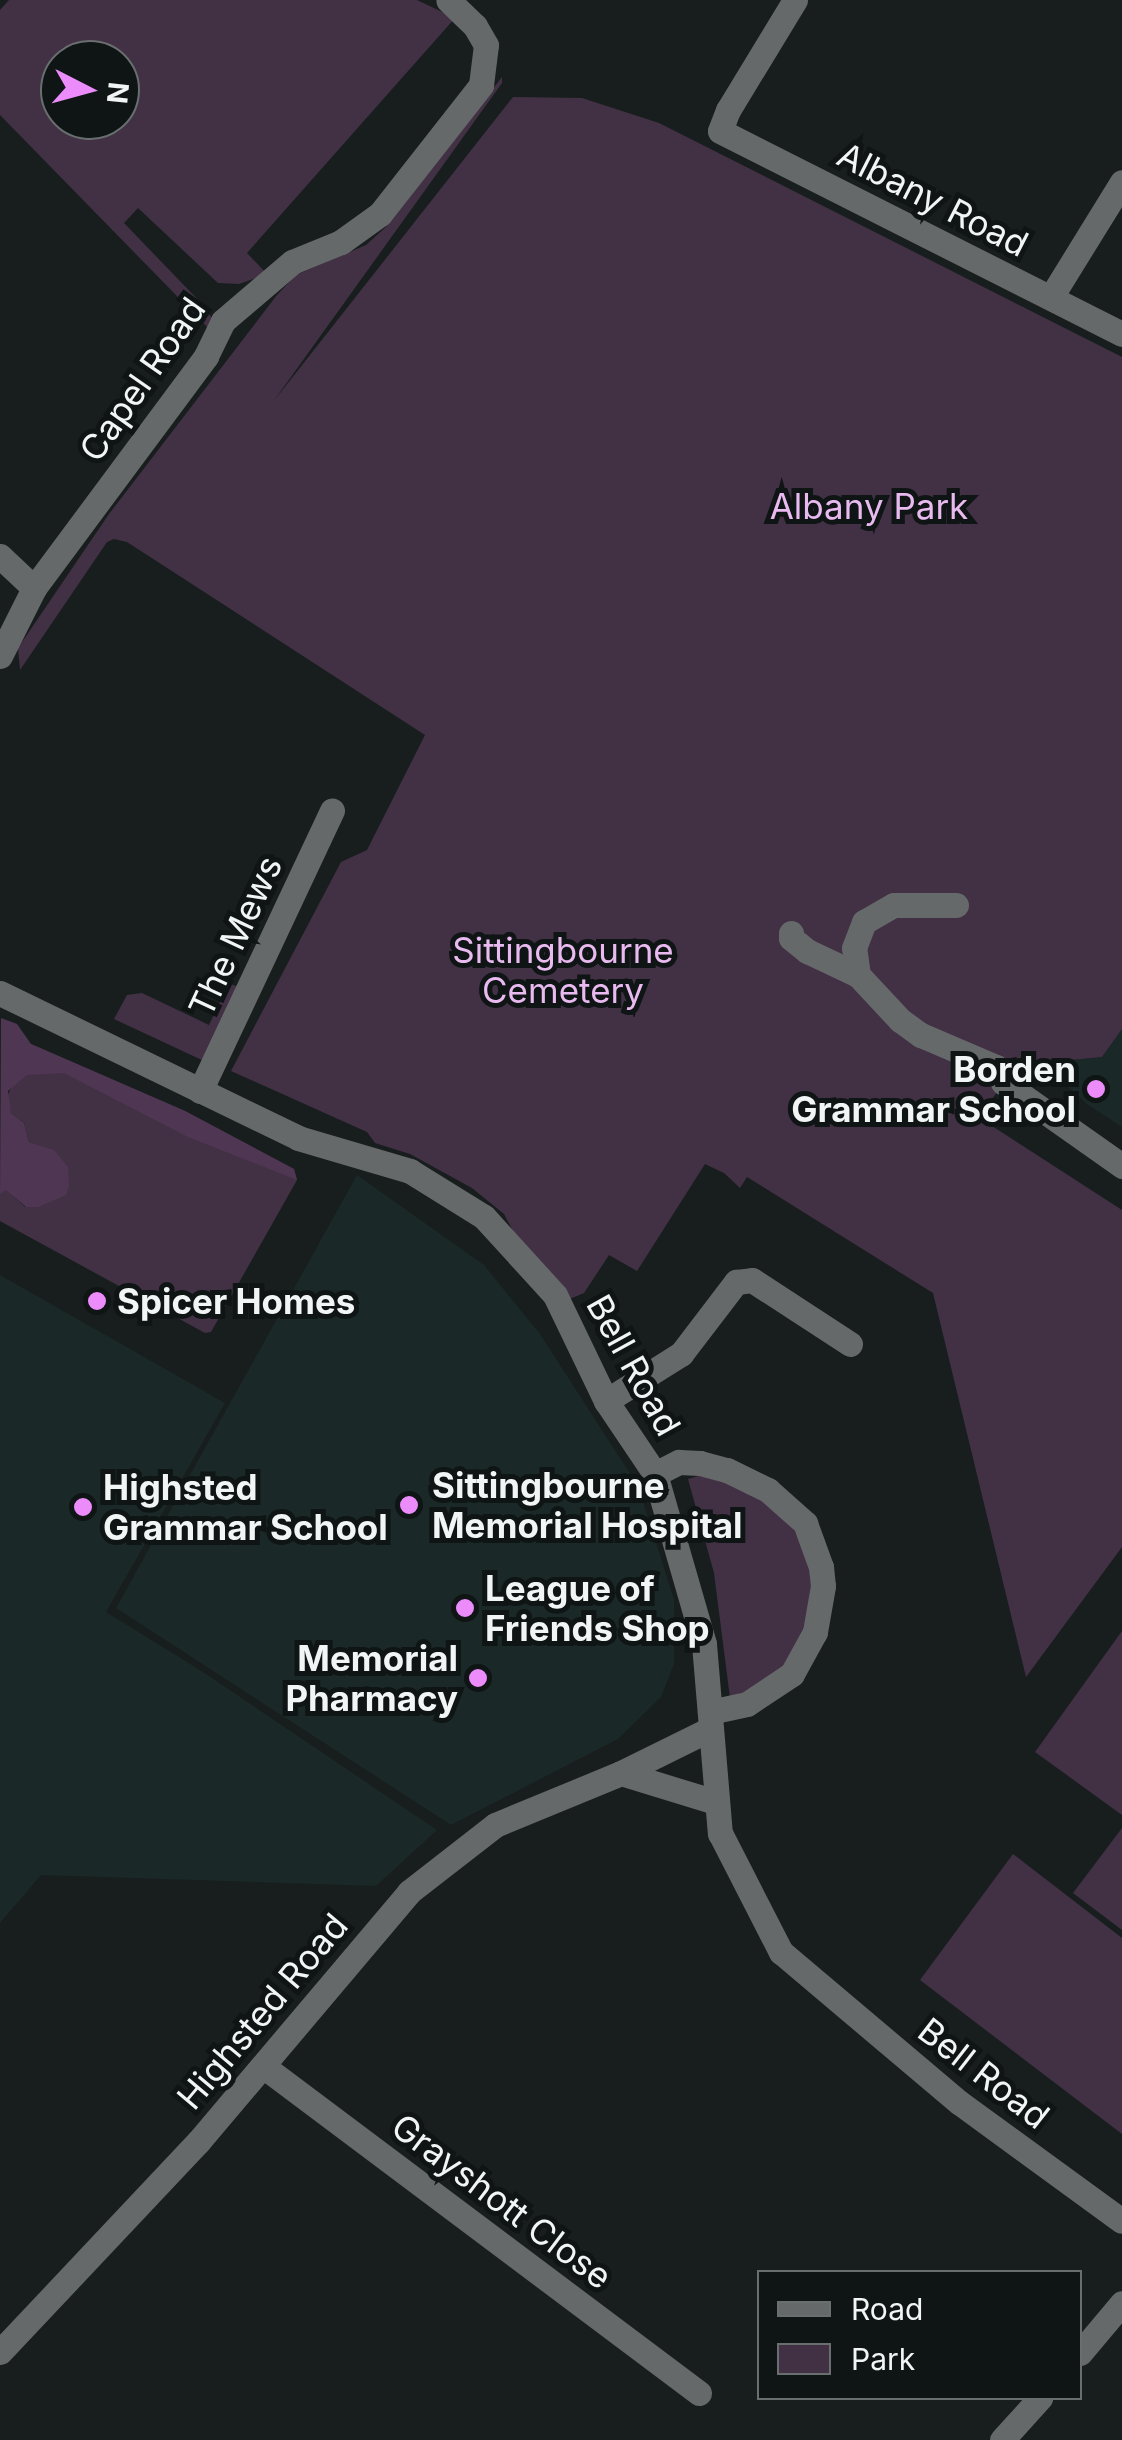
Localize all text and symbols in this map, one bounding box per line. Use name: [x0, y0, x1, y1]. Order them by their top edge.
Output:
north arrow: [40, 40, 140, 140]
text: N: [100, 81, 136, 105]
street label: Albany Road: [831, 133, 1035, 265]
street label: Capel Road: [70, 289, 214, 469]
park label: Albany Park: [770, 485, 968, 527]
street label: The Mews: [180, 849, 290, 1023]
park label: Sittingbourne Cemetery: [452, 929, 674, 1011]
place label: Borden Grammar School: [791, 1048, 1076, 1130]
marker: Borden Grammar School: [1085, 1078, 1107, 1100]
place label: Spicer Homes: [117, 1280, 355, 1322]
street label: Bell Road: [578, 1287, 690, 1443]
marker: Spicer Homes: [86, 1290, 108, 1312]
place label: Sittingbourne Memorial Hospital: [432, 1464, 743, 1546]
place label: Highsted Grammar School: [103, 1466, 388, 1548]
marker: Sittingbourne Memorial Hospital: [396, 1492, 422, 1518]
marker: Highsted Grammar School: [72, 1496, 94, 1518]
place label: League of Friends Shop: [485, 1567, 710, 1649]
marker: League of Friends Shop: [454, 1597, 476, 1619]
place label: Memorial Pharmacy: [285, 1637, 458, 1719]
marker: Memorial Pharmacy: [467, 1667, 489, 1689]
street label: Highsted Road: [168, 1905, 356, 2117]
street label: Bell Road: [910, 2009, 1058, 2137]
street label: Grayshott Close: [384, 2105, 620, 2297]
legend: [757, 2270, 1082, 2400]
text: Road: [851, 2291, 923, 2327]
text: Park: [851, 2341, 915, 2377]

